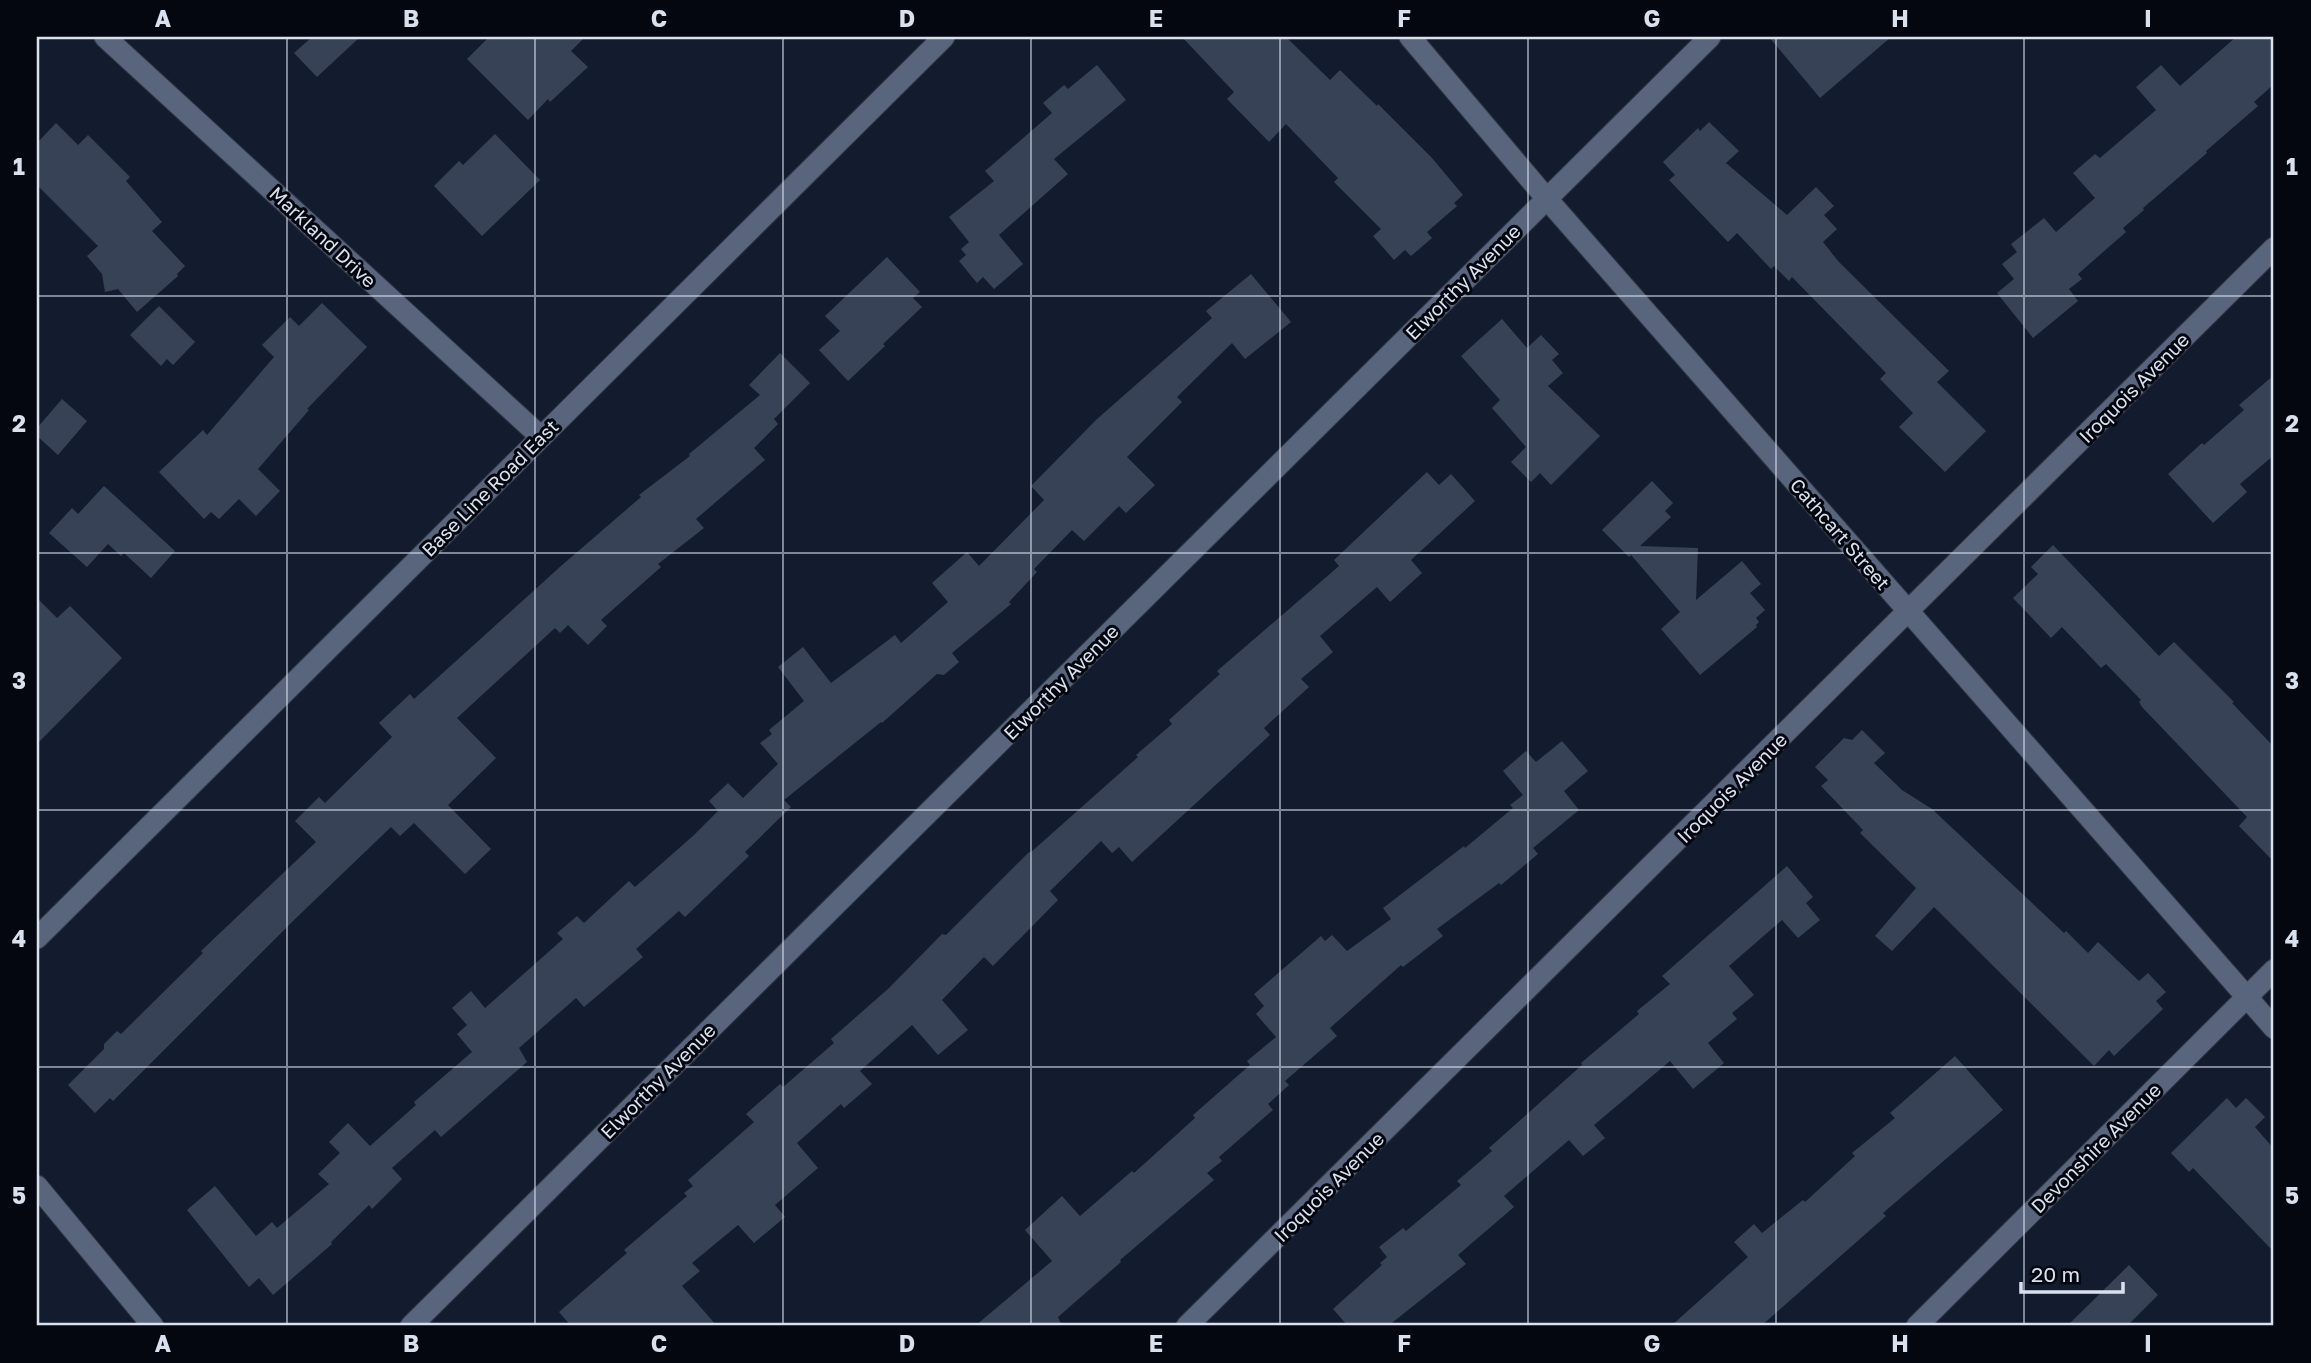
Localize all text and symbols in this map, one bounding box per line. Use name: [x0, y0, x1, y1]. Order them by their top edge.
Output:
text: A: [155, 4, 172, 32]
text: B: [403, 4, 419, 32]
text: C: [651, 4, 667, 32]
text: D: [899, 4, 915, 32]
text: E: [1149, 4, 1163, 32]
text: F: [1397, 4, 1411, 32]
text: G: [1644, 4, 1660, 32]
text: H: [1891, 4, 1909, 32]
text: I: [2144, 4, 2152, 32]
text: 1: [13, 152, 25, 180]
text: 1: [2286, 152, 2298, 180]
street label: Markland Drive: [265, 181, 381, 292]
street label: Elworthy Avenue: [1400, 219, 1525, 344]
street label: Iroquois Avenue: [2074, 328, 2193, 447]
text: 2: [12, 409, 26, 437]
text: 2: [2285, 409, 2299, 437]
street label: Base Line Road East: [417, 415, 563, 561]
street label: Cathcart Street: [1786, 473, 1895, 594]
street label: Elworthy Avenue: [998, 619, 1123, 744]
text: 3: [12, 666, 26, 694]
text: 3: [2285, 666, 2299, 694]
street label: Iroquois Avenue: [1672, 728, 1791, 847]
text: 4: [12, 924, 26, 952]
text: 4: [2285, 924, 2299, 952]
street label: Elworthy Avenue: [595, 1018, 720, 1143]
street label: Devonshire Avenue: [2026, 1078, 2165, 1217]
street label: Iroquois Avenue: [1269, 1127, 1388, 1246]
text: 5: [12, 1181, 26, 1209]
text: 5: [2285, 1181, 2299, 1209]
scale bar: [2021, 1251, 2122, 1295]
text: 20 m: [2031, 1261, 2080, 1287]
text: A: [155, 1329, 172, 1357]
text: B: [403, 1329, 419, 1357]
text: C: [651, 1329, 667, 1357]
text: D: [899, 1329, 915, 1357]
text: E: [1149, 1329, 1163, 1357]
text: F: [1397, 1329, 1411, 1357]
text: G: [1644, 1329, 1660, 1357]
text: H: [1891, 1329, 1909, 1357]
text: I: [2144, 1329, 2152, 1357]

